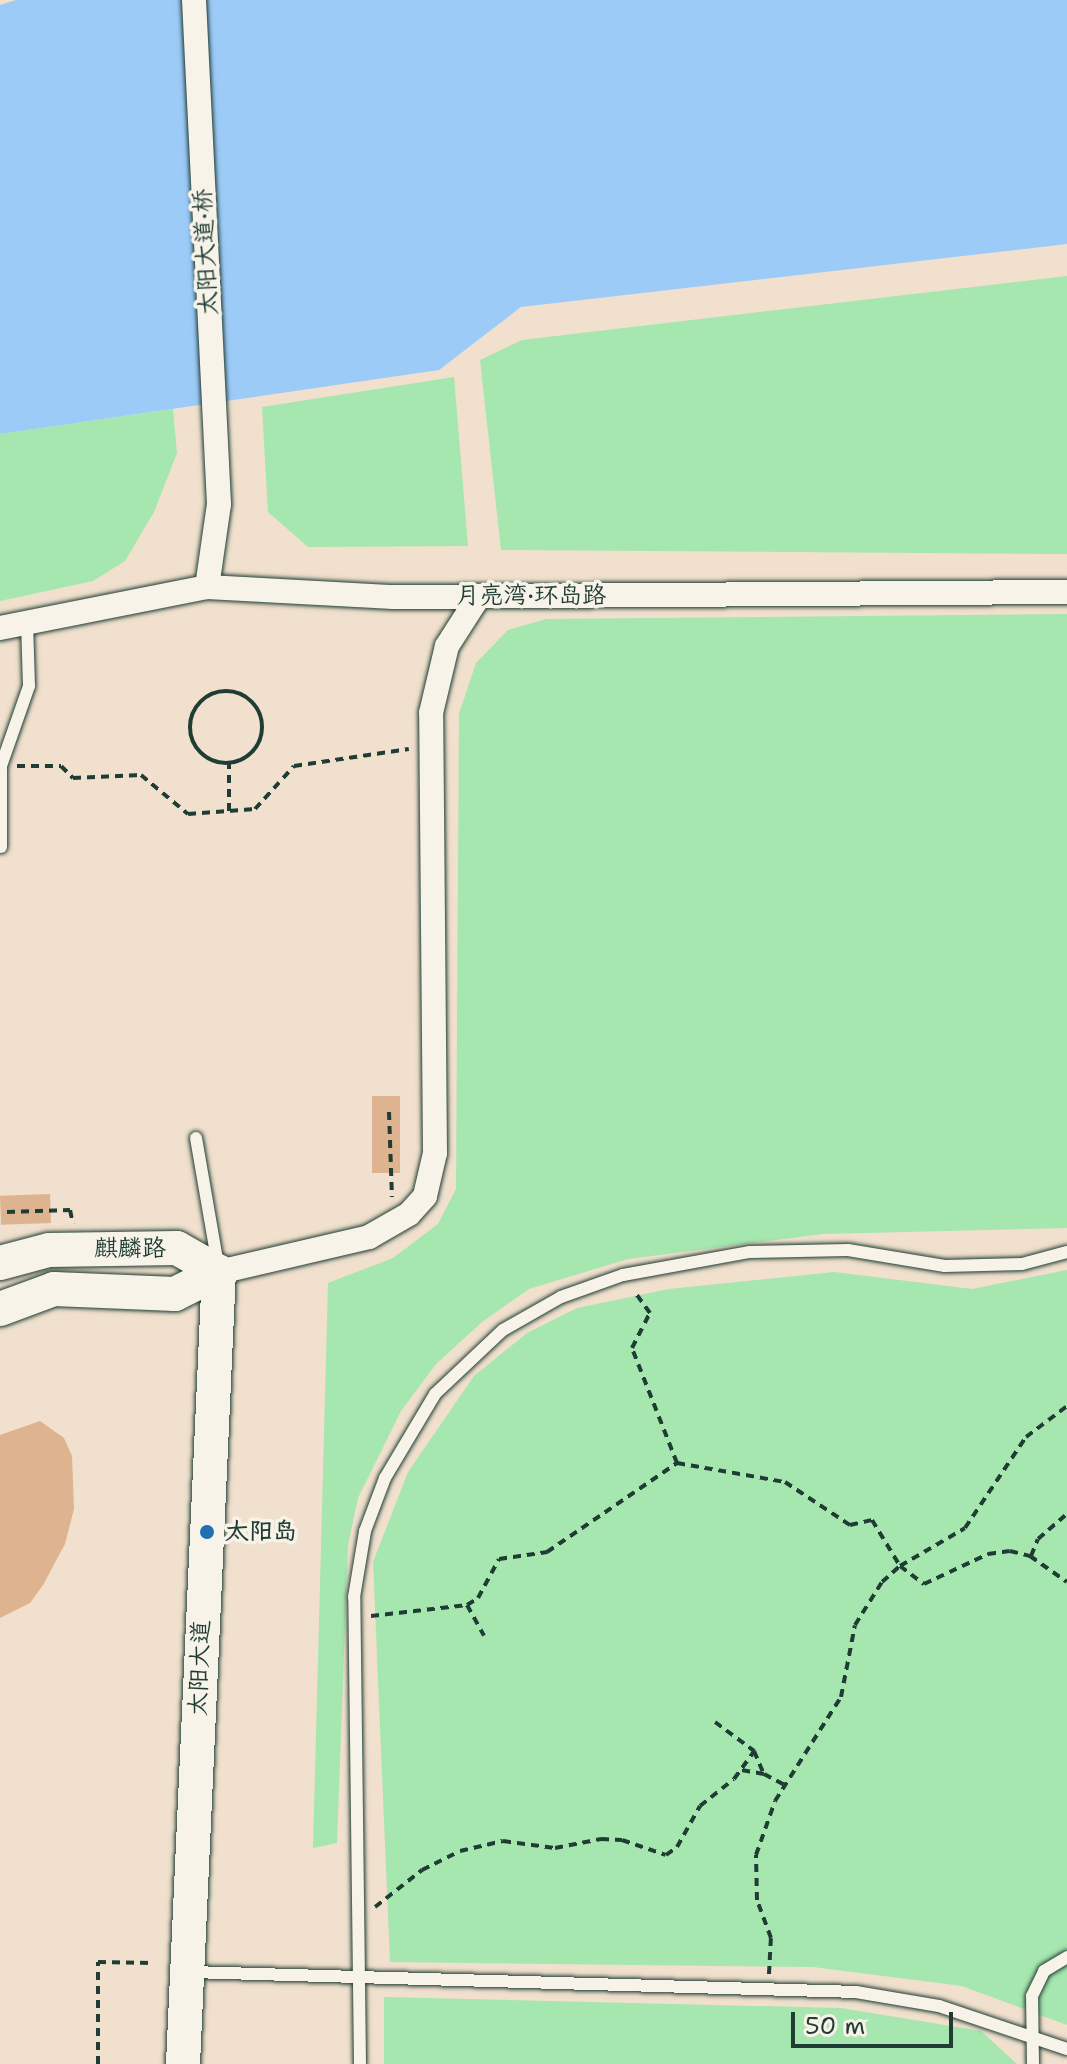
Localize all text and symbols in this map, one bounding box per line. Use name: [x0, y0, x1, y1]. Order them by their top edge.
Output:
street label: 太阳大道·桥: [188, 188, 224, 316]
street label: 月亮湾·环岛路: [456, 582, 606, 610]
street label: 麒麟路: [94, 1235, 166, 1263]
place label: 太阳岛: [225, 1518, 297, 1546]
marker: 太阳岛: [196, 1521, 218, 1543]
street label: 太阳大道: [184, 1620, 216, 1716]
scale bar: [795, 1996, 957, 2046]
text: 50 m: [805, 2010, 865, 2042]

